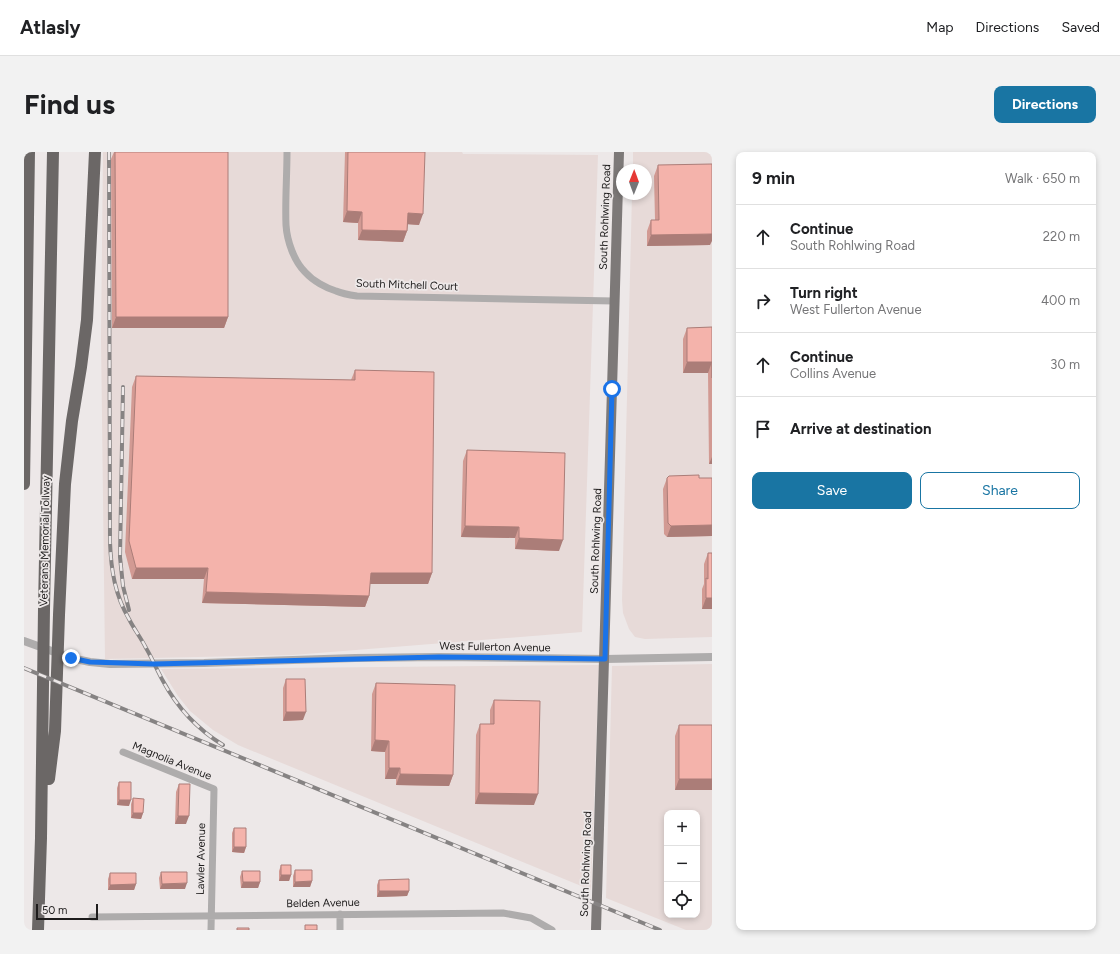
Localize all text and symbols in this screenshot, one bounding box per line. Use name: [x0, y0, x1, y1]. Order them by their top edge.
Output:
text: Atlasly: [20, 16, 80, 39]
text: Map: [926, 19, 954, 36]
text: Directions: [976, 19, 1039, 36]
text: Saved: [1061, 19, 1100, 36]
button: Directions: [994, 86, 1096, 123]
text: Find us: [24, 87, 115, 121]
street label: South Rohlwing Road: [597, 164, 613, 270]
north arrow: [616, 164, 652, 200]
text: 9 min: [752, 168, 795, 188]
text: Walk · 650 m: [1005, 171, 1080, 186]
text: Continue: [790, 220, 853, 238]
icon: ahead: [752, 226, 774, 248]
text: 220 m: [1043, 229, 1080, 244]
text: South Rohlwing Road: [790, 238, 915, 253]
street label: South Mitchell Court: [356, 277, 458, 293]
text: Turn right: [790, 284, 858, 302]
icon: right: [752, 290, 774, 312]
text: 400 m: [1041, 293, 1080, 308]
text: West Fullerton Avenue: [790, 302, 921, 317]
text: Continue: [790, 348, 853, 366]
icon: ahead: [752, 354, 774, 376]
text: 30 m: [1050, 357, 1080, 372]
text: Collins Avenue: [790, 366, 876, 381]
route start: [603, 380, 621, 398]
icon: arrive: [752, 418, 774, 440]
text: Arrive at destination: [790, 420, 931, 438]
button: Save: [752, 472, 912, 509]
button: Share: [920, 472, 1080, 509]
street label: Veterans Memorial Tollway: [37, 475, 53, 607]
street label: South Rohlwing Road: [588, 488, 604, 594]
street label: West Fullerton Avenue: [439, 640, 551, 654]
route end: [62, 649, 80, 667]
street label: Magnolia Avenue: [130, 739, 214, 783]
map controls: [664, 810, 700, 918]
button: +: [664, 810, 700, 846]
street label: South Rohlwing Road: [578, 811, 594, 917]
street label: Lawler Avenue: [194, 823, 208, 895]
button: −: [664, 846, 700, 882]
button: locate: [664, 882, 700, 918]
street label: Belden Avenue: [286, 896, 360, 910]
scale bar: [36, 902, 98, 921]
text: 50 m: [42, 904, 67, 917]

